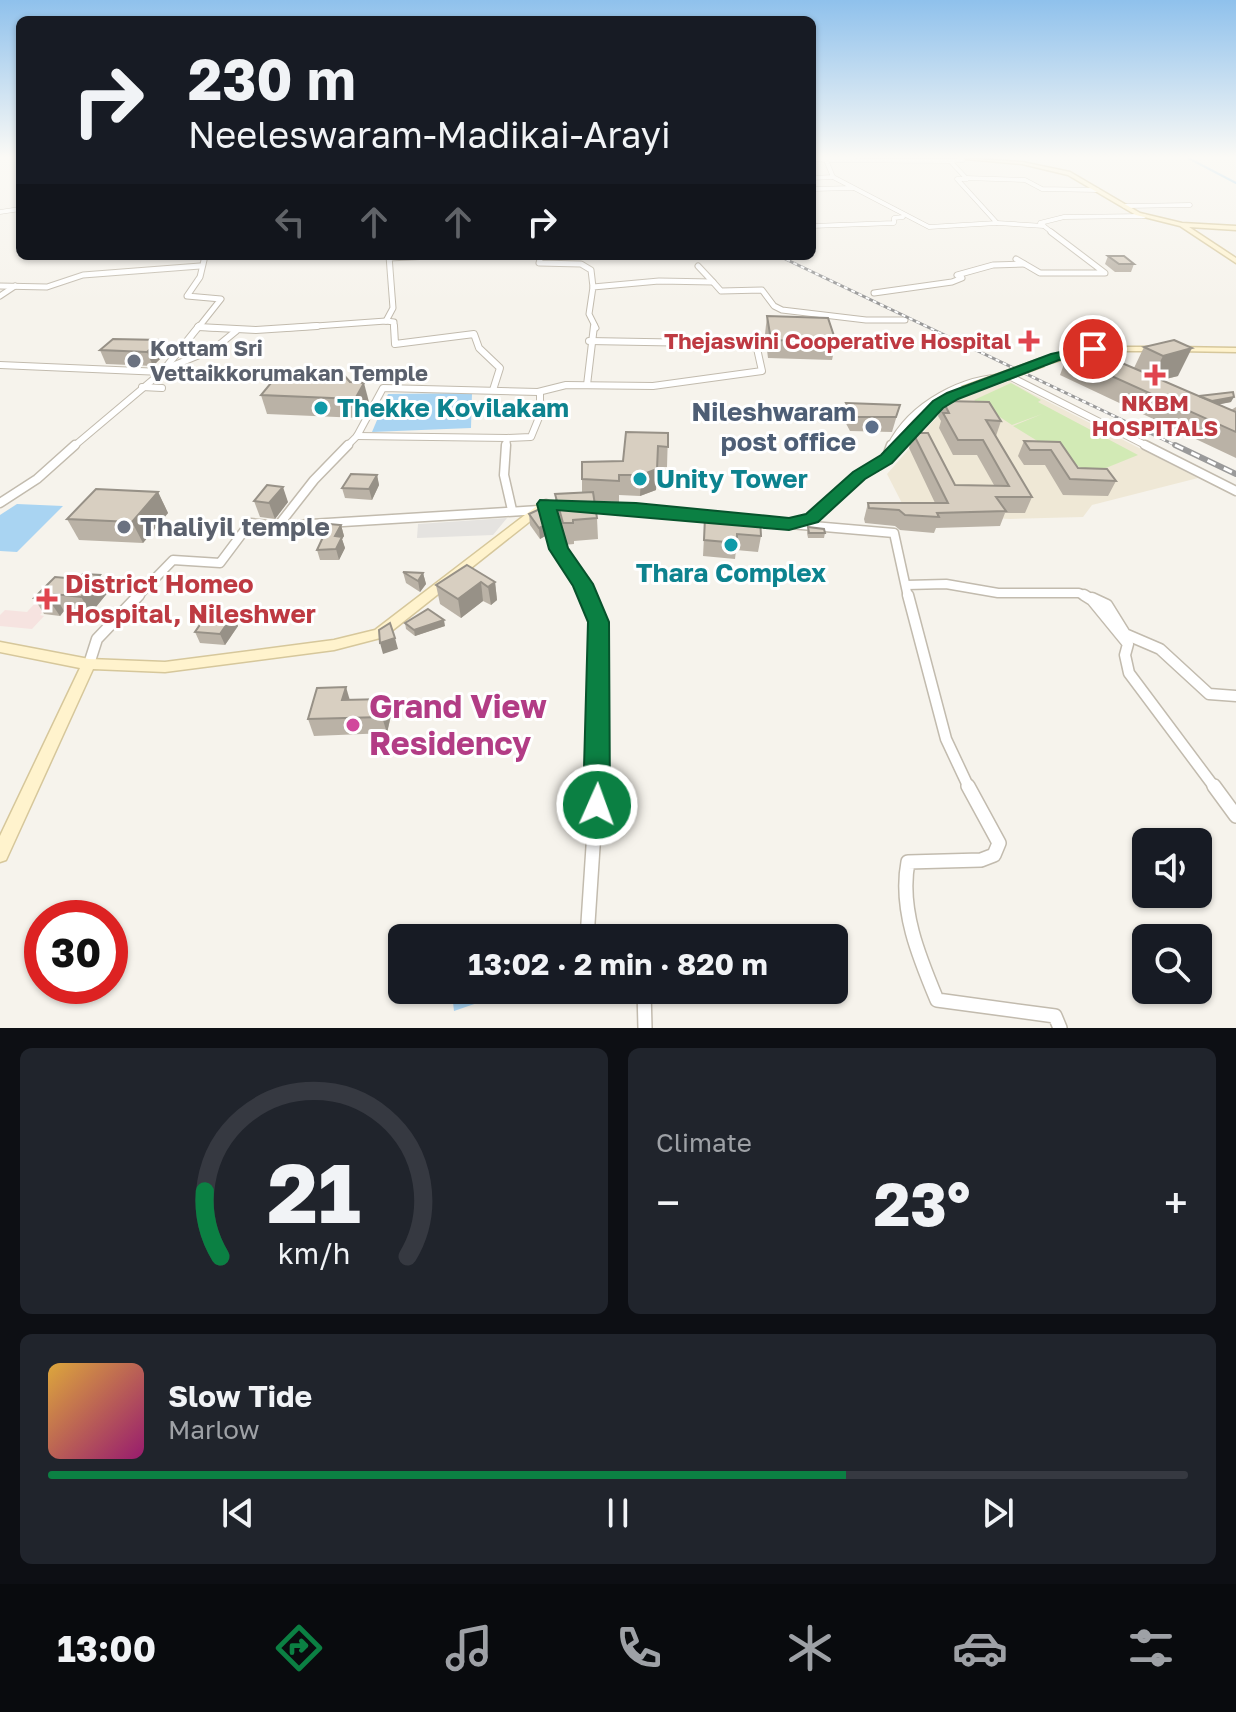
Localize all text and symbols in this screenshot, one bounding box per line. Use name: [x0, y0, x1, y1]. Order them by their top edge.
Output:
text: 230 m: [188, 45, 356, 112]
icon: right: [56, 48, 160, 152]
text: Neeleswaram-Madikai-Arayi: [188, 113, 671, 156]
icon: left: [268, 200, 312, 244]
icon: ahead: [352, 200, 396, 244]
icon: ahead: [436, 200, 480, 244]
icon: right: [520, 200, 564, 244]
pin: [1059, 315, 1127, 383]
place label: Thejaswini Cooperative Hospital: [664, 327, 1011, 354]
icon: arrive: [1071, 327, 1115, 371]
marker: Thejaswini Cooperative Hospital: [1018, 330, 1040, 352]
place label: Kottam Sri Vettaikkorumakan Temple: [150, 334, 428, 386]
marker: Kottam Sri Vettaikkorumakan Temple: [125, 352, 143, 370]
marker: NKBM HOSPITALS: [1144, 364, 1166, 386]
place label: NKBM HOSPITALS: [1092, 389, 1218, 441]
place label: Thekke Kovilakam: [337, 392, 569, 423]
place label: Nileshwaram post office: [692, 396, 856, 457]
marker: Thekke Kovilakam: [312, 399, 330, 417]
marker: Nileshwaram post office: [863, 418, 881, 436]
place label: Unity Tower: [656, 463, 808, 494]
marker: Unity Tower: [631, 470, 649, 488]
place label: Thaliyil temple: [140, 511, 330, 542]
marker: Thaliyil temple: [115, 518, 133, 536]
marker: Thara Complex: [722, 536, 740, 554]
place label: Thara Complex: [636, 557, 826, 588]
place label: District Homeo Hospital, Nileshwer: [65, 568, 316, 629]
marker: District Homeo Hospital, Nileshwer: [36, 588, 58, 610]
place label: Grand View Residency: [369, 687, 547, 762]
marker: Grand View Residency: [344, 716, 362, 734]
position arrow: [555, 763, 639, 847]
map controls: [1132, 828, 1212, 1004]
button: sound: [1132, 828, 1212, 908]
speed limit sign: 30: [24, 900, 128, 1004]
button: search: [1132, 924, 1212, 1004]
text: 13:02 · 2 min · 820 m: [468, 946, 768, 982]
text: Climate: [656, 1127, 752, 1158]
text: 21: [267, 1141, 361, 1241]
text: 23°: [874, 1167, 970, 1239]
text: −: [656, 1176, 680, 1229]
text: +: [1164, 1176, 1188, 1229]
text: km/h: [278, 1236, 350, 1270]
text: Slow Tide: [168, 1378, 312, 1414]
text: Marlow: [168, 1414, 260, 1445]
icon: previous: [216, 1491, 260, 1535]
icon: pause: [596, 1491, 640, 1535]
icon: next: [976, 1491, 1020, 1535]
icon: directions: [271, 1620, 327, 1676]
icon: music: [441, 1620, 497, 1676]
icon: phone: [611, 1620, 667, 1676]
icon: climate: [782, 1620, 838, 1676]
icon: car: [952, 1620, 1008, 1676]
icon: filters: [1123, 1620, 1179, 1676]
text: 13:00: [57, 1627, 156, 1670]

